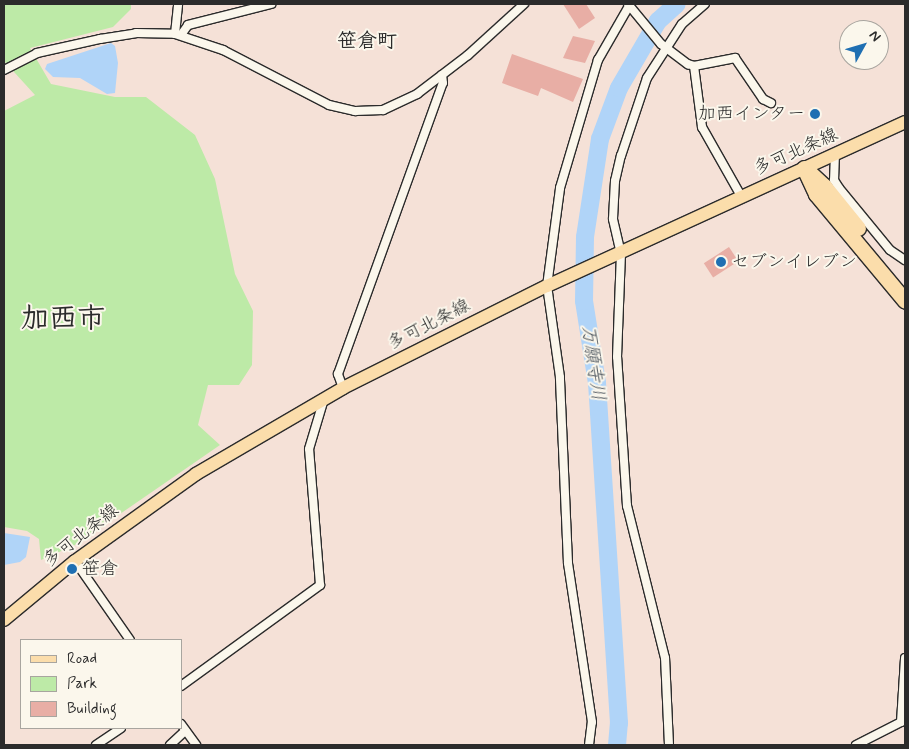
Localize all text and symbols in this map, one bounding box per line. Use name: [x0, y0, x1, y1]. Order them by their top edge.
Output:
north arrow: [839, 20, 889, 70]
text: N: [865, 27, 885, 45]
district label: 笹倉町: [337, 29, 397, 53]
place label: 加西インター: [697, 103, 805, 125]
marker: 加西インター: [809, 108, 821, 120]
street label: 多可北条線: [750, 124, 842, 180]
place label: セブンイレブン: [731, 251, 857, 273]
marker: セブンイレブン: [715, 256, 727, 268]
street label: 多可北条線: [384, 295, 474, 355]
district label: 加西市: [21, 303, 105, 337]
water label: 万願寺川: [576, 324, 610, 402]
street label: 多可北条線: [39, 500, 123, 572]
place label: 笹倉: [82, 558, 118, 580]
marker: 笹倉: [66, 563, 78, 575]
legend: [20, 639, 182, 729]
text: Road: [67, 649, 97, 669]
text: Park: [67, 674, 97, 694]
text: Building: [67, 699, 117, 719]

